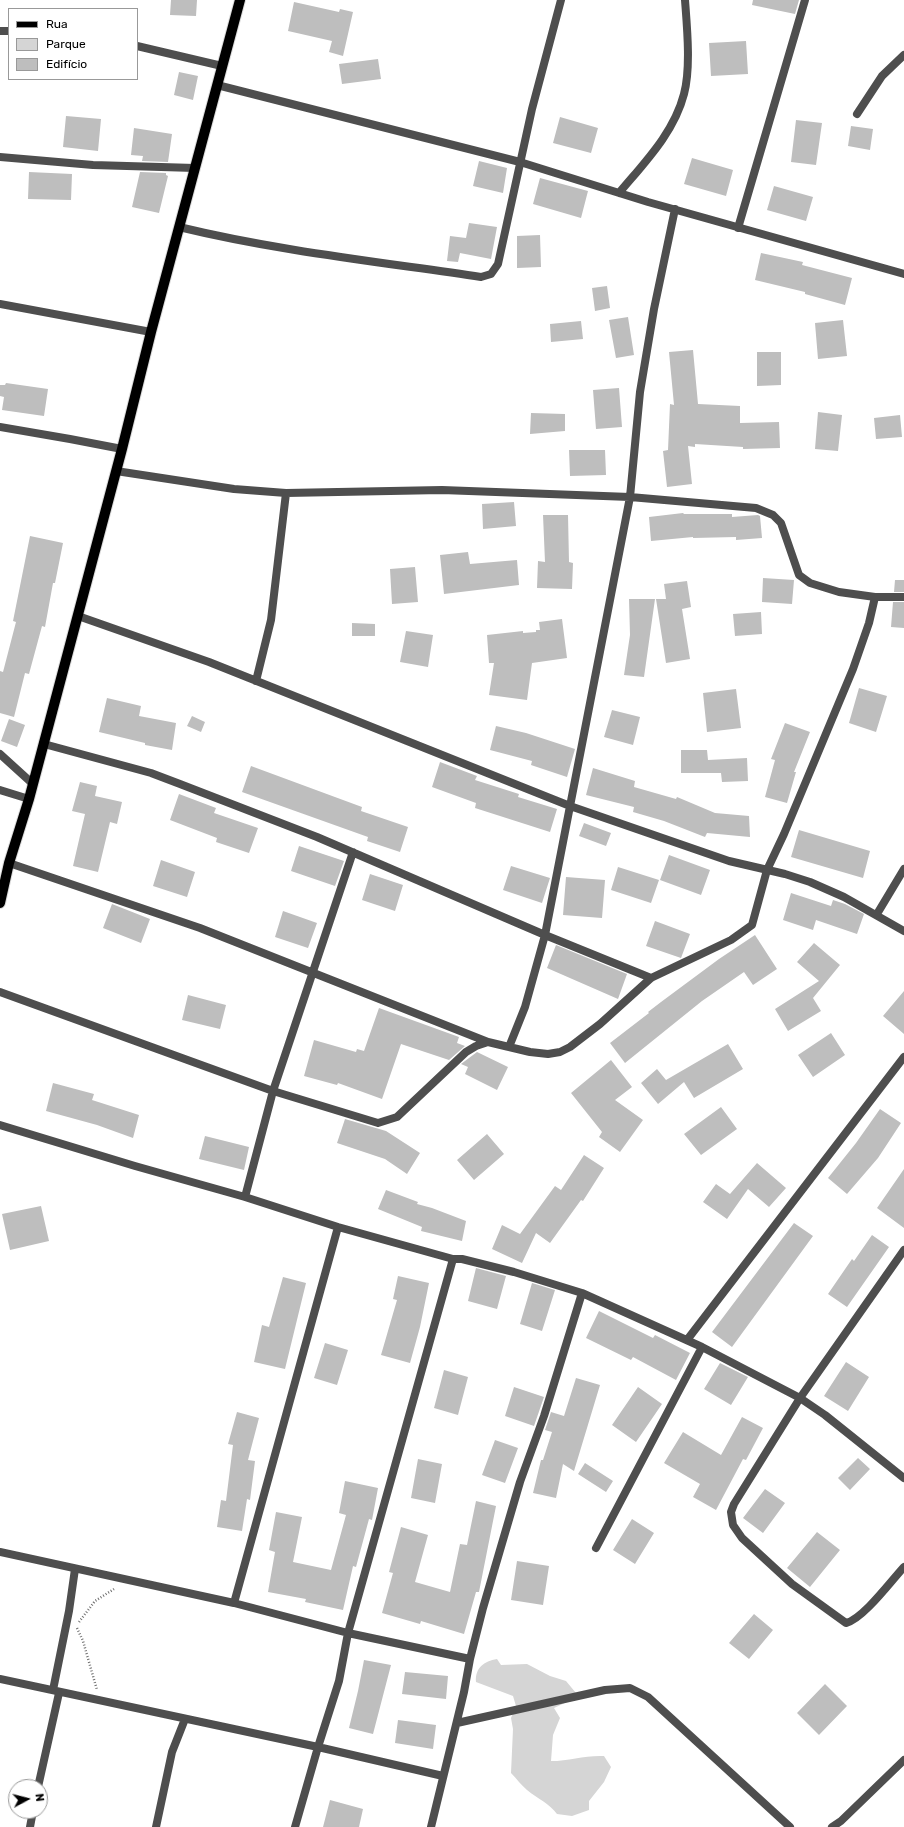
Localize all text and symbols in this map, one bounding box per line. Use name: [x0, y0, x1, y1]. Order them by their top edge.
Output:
legend: [8, 8, 138, 80]
text: Rua: [46, 17, 68, 31]
text: Parque: [46, 37, 86, 51]
text: Edifício: [46, 57, 87, 71]
north arrow: [8, 1779, 48, 1819]
text: N: [32, 1793, 46, 1802]

